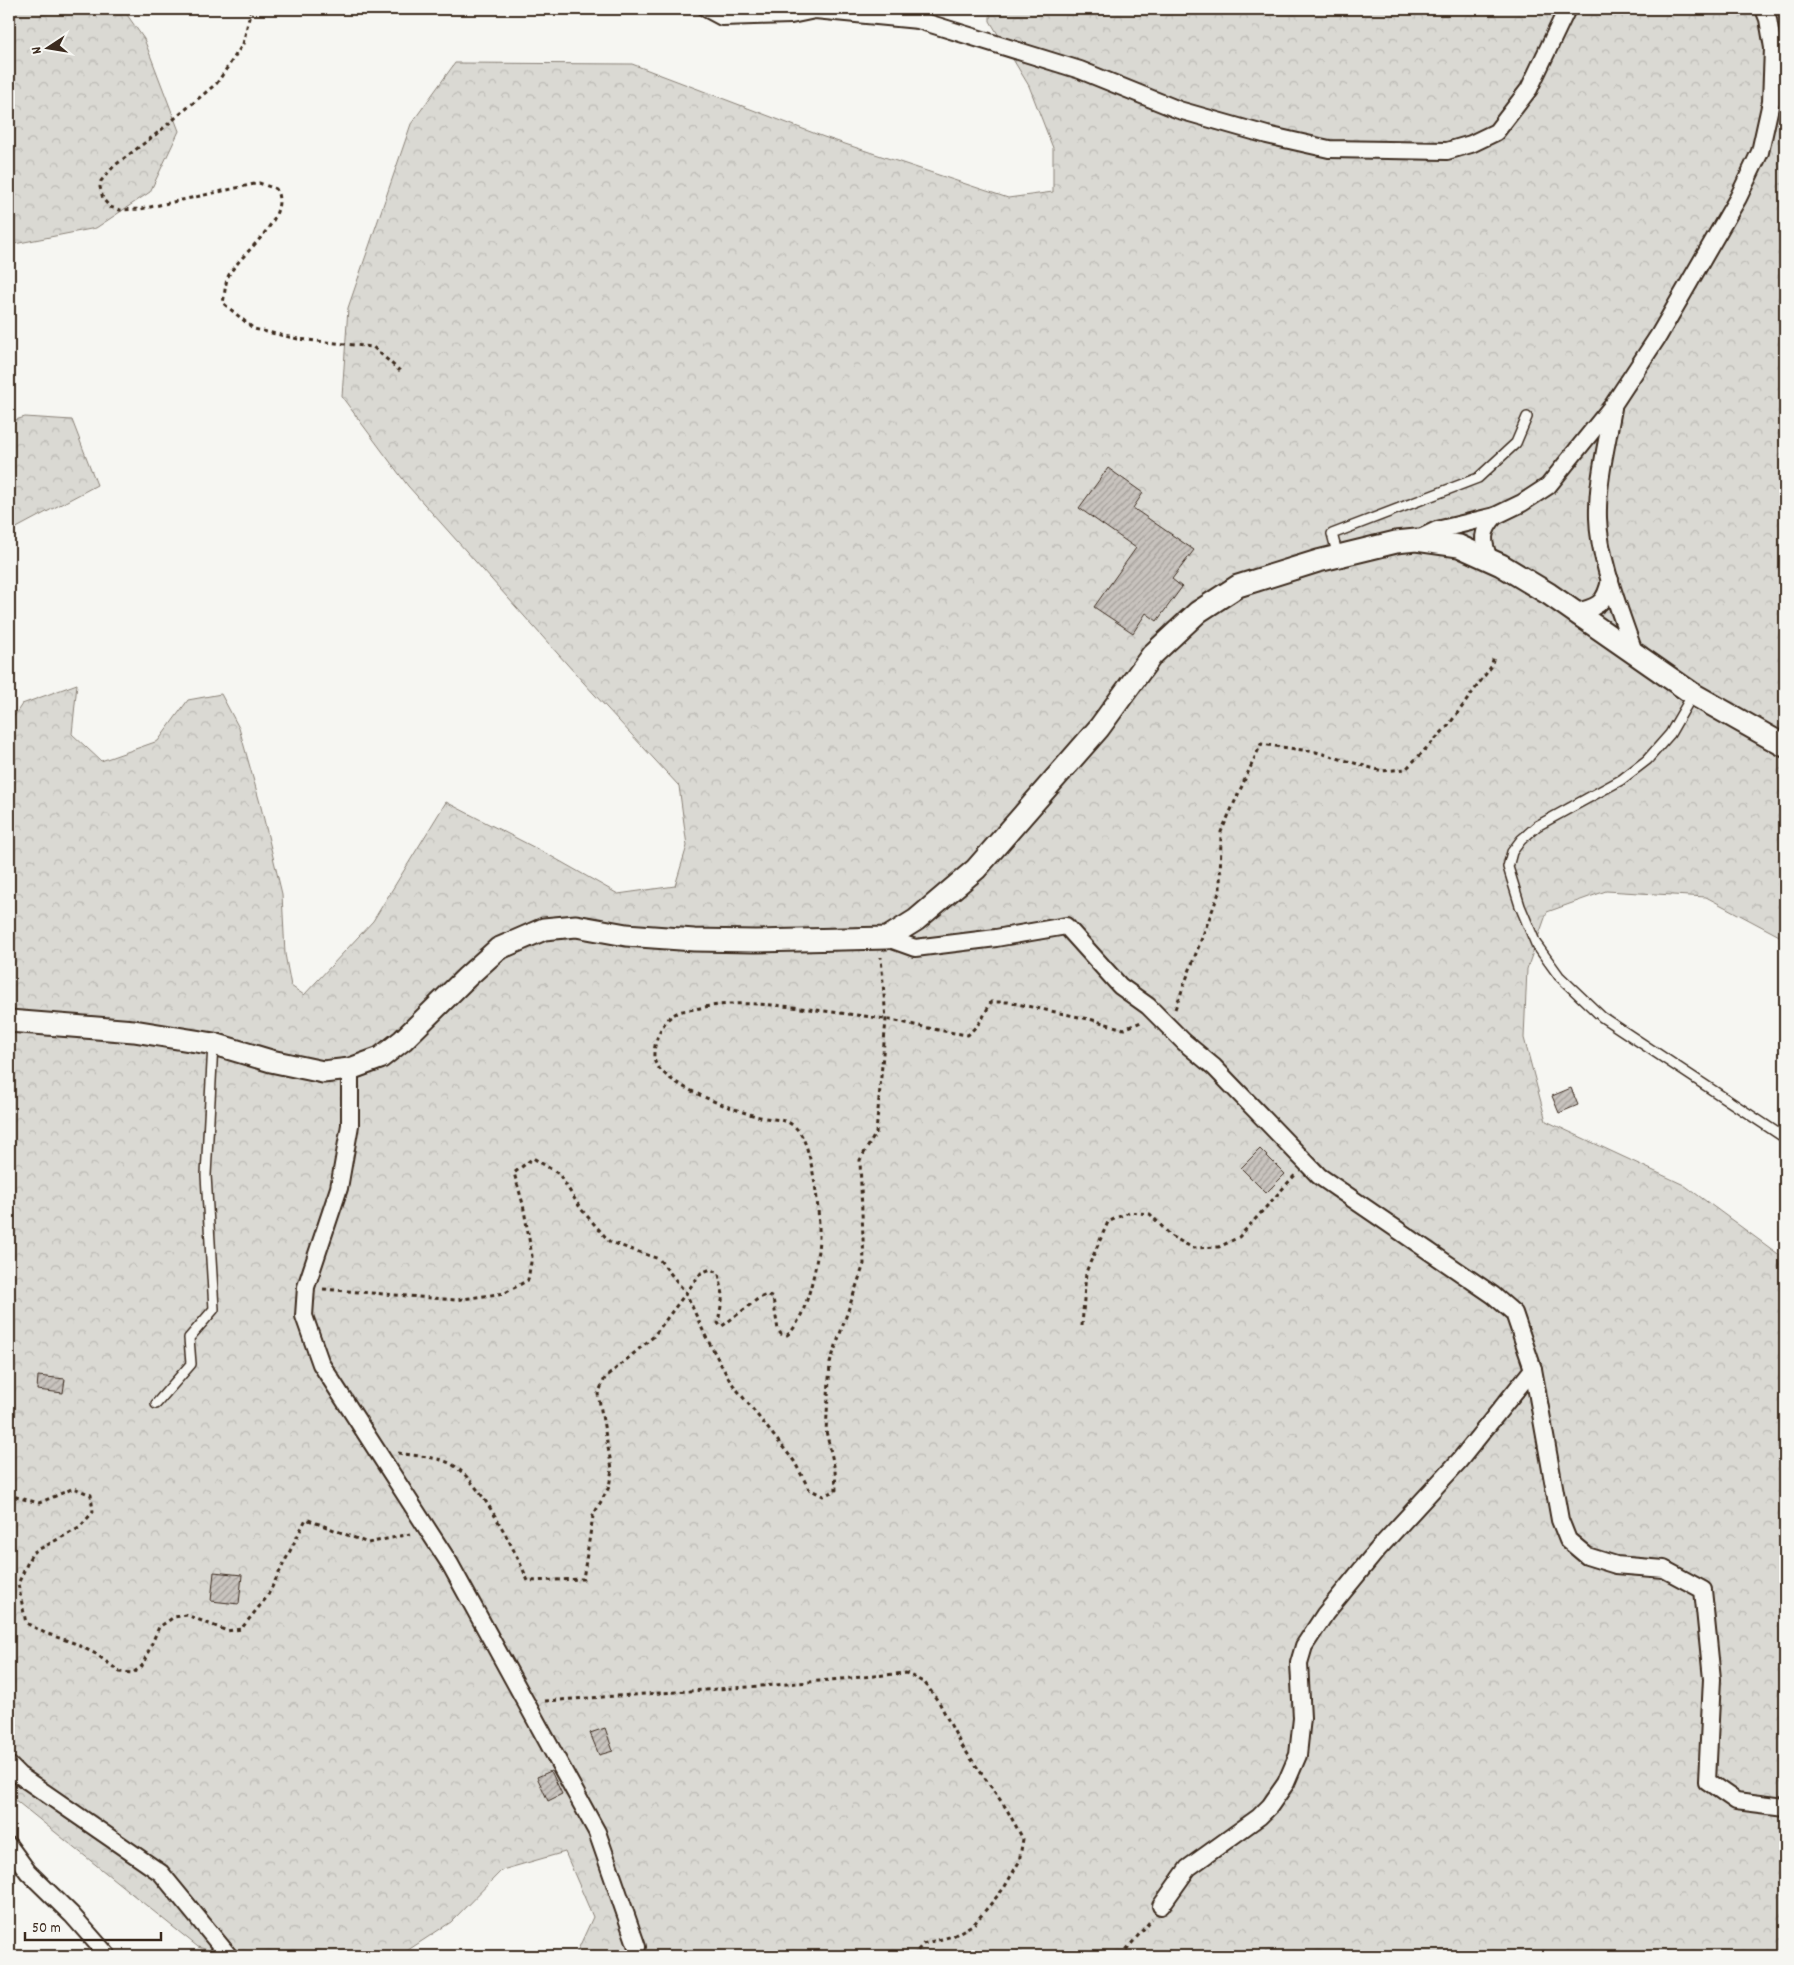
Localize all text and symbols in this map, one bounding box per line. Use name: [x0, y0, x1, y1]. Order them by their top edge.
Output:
north arrow: [22, 22, 72, 72]
text: N: [27, 45, 48, 56]
scale bar: [25, 1910, 161, 1942]
text: 50 m: [32, 1918, 61, 1940]

